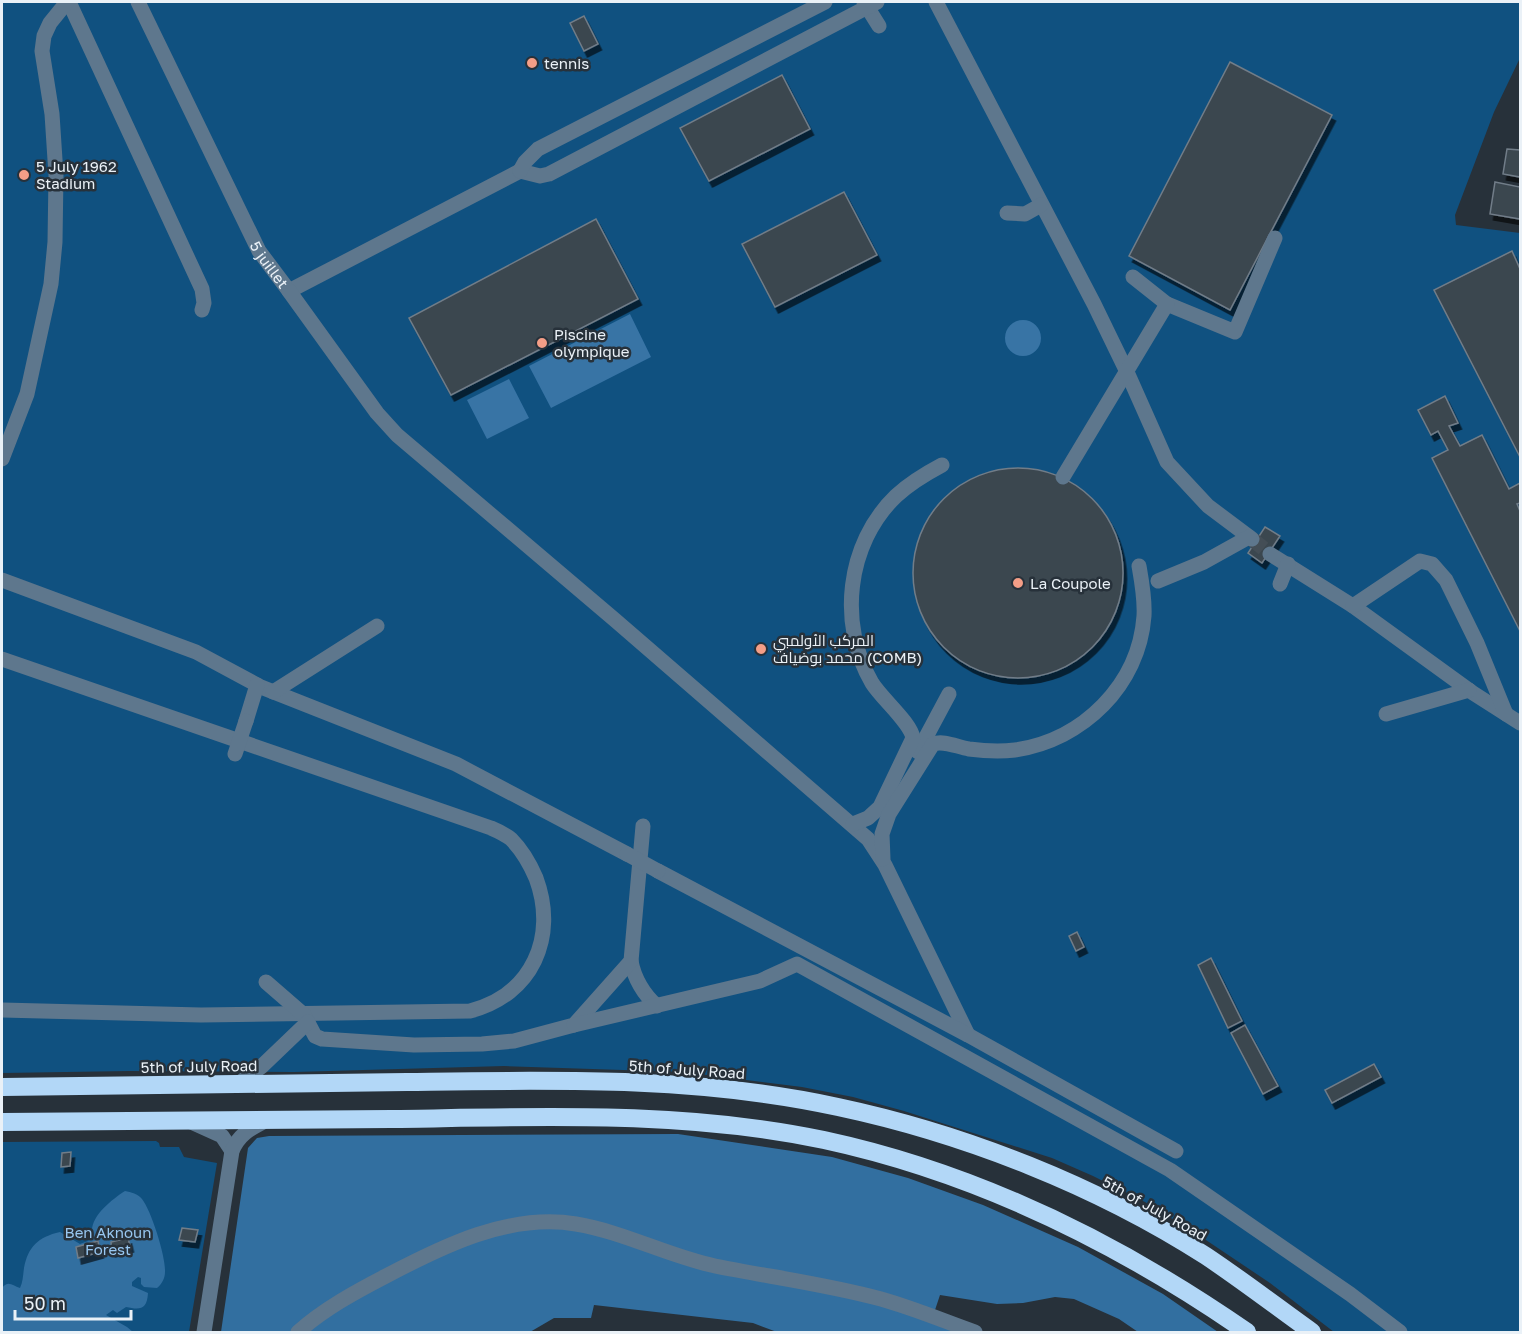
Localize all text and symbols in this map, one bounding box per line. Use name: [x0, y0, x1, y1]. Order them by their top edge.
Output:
place label: tennis: [544, 54, 589, 72]
marker: tennis: [525, 56, 539, 70]
place label: 5 July 1962 Stadium: [36, 157, 117, 192]
marker: 5 July 1962 Stadium: [17, 168, 31, 182]
street label: 5 juillet: [247, 238, 293, 292]
place label: Piscine olympique: [554, 325, 630, 360]
marker: Piscine olympique: [535, 336, 549, 350]
place label: La Coupole: [1030, 574, 1111, 592]
marker: La Coupole: [1011, 576, 1025, 590]
place label: المركب الأولمبي محمد بوضياف (COMB): [773, 631, 922, 667]
marker: المركب الأولمبي محمد بوضياف (COMB): [754, 642, 768, 656]
street label: 5th of July Road: [141, 1056, 257, 1076]
street label: 5th of July Road: [628, 1056, 746, 1082]
street label: 5th of July Road: [1100, 1172, 1210, 1244]
park label: Ben Aknoun Forest: [65, 1223, 151, 1258]
scale bar: [15, 1283, 130, 1321]
text: 50 m: [24, 1292, 66, 1314]

